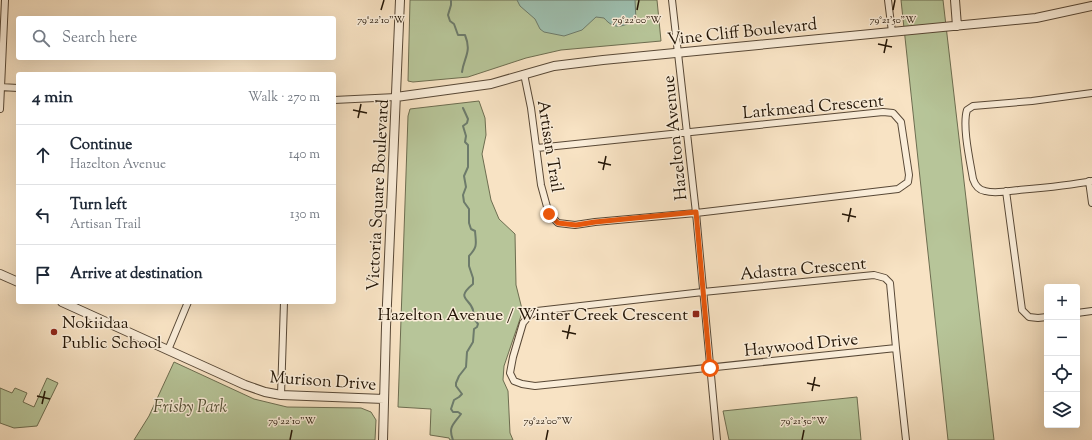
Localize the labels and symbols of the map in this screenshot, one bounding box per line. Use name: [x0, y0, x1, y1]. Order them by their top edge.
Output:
text: 79°22'10"W: [357, 13, 405, 28]
text: 79°22'00"W: [613, 13, 661, 28]
street label: Vine Cliff Boulevard: [666, 13, 819, 53]
text: 79°21'50"W: [870, 13, 916, 28]
street label: Hazelton Avenue: [657, 74, 694, 202]
street label: Larkmead Crescent: [742, 90, 885, 126]
street label: Victoria Square Boulevard: [362, 98, 396, 292]
street label: Artisan Trail: [530, 99, 568, 194]
route end: [540, 205, 558, 223]
street label: Adastra Crescent: [739, 253, 867, 287]
place label: Hazelton Avenue / Winter Creek Crescent: [377, 304, 688, 328]
marker: Hazelton Avenue / Winter Creek Crescent: [691, 309, 701, 319]
place label: Nokiidaa Public School: [62, 312, 162, 356]
marker: Nokiidaa Public School: [49, 327, 59, 337]
street label: Haywood Drive: [743, 328, 859, 364]
route start: [701, 359, 719, 377]
street label: Murison Drive: [269, 366, 377, 398]
park label: Frisby Park: [153, 396, 227, 420]
text: 79°22'10"W: [268, 414, 316, 429]
text: 79°22'00"W: [524, 414, 572, 429]
text: 79°21'50"W: [781, 414, 827, 429]

